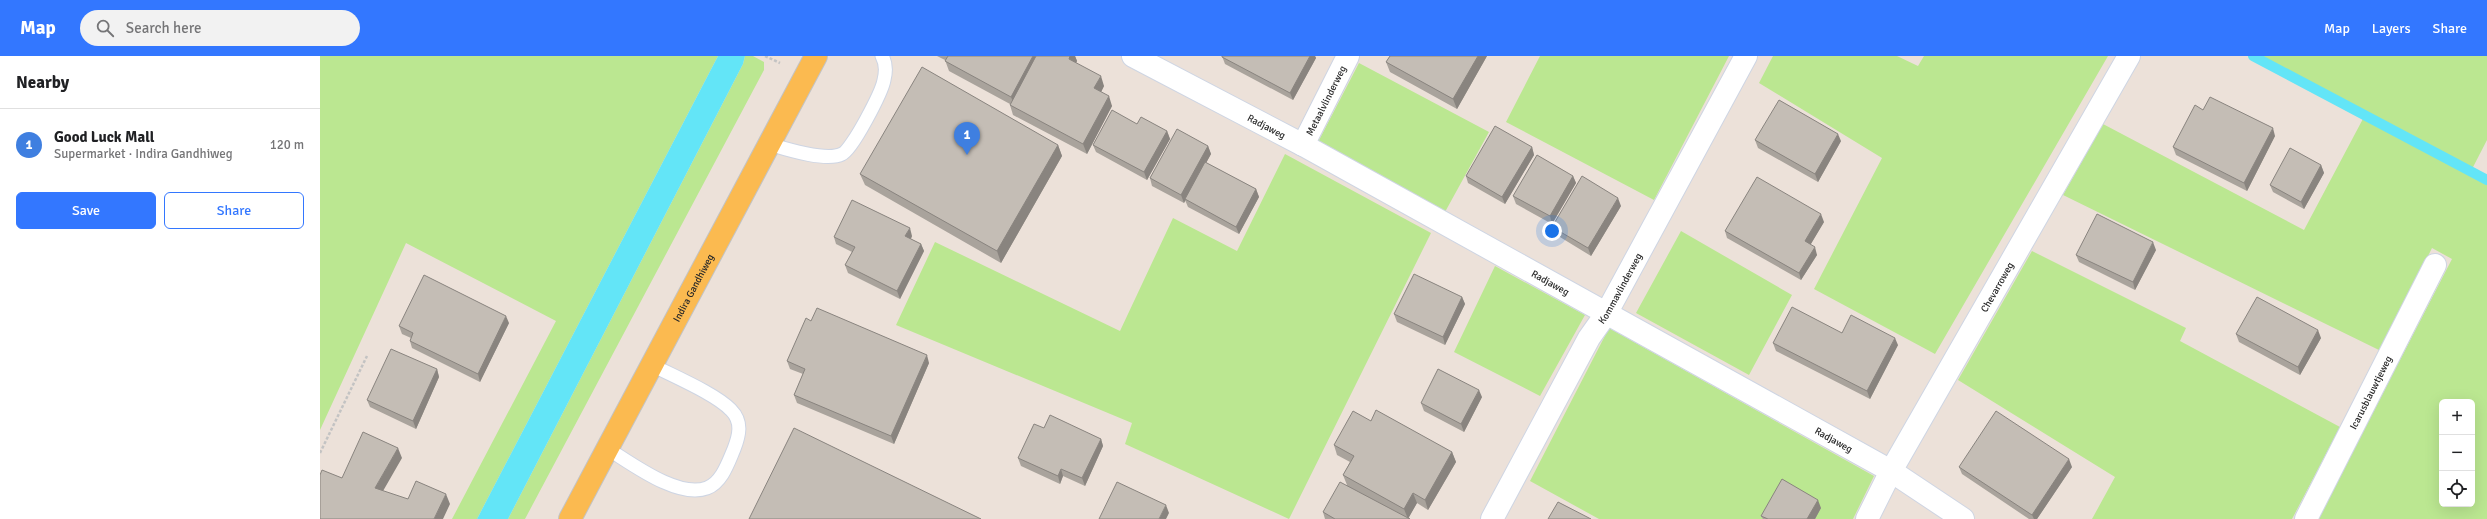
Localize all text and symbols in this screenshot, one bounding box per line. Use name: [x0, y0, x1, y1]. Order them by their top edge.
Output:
search box: [80, 10, 360, 46]
text: Map: [20, 16, 56, 40]
icon: search: [94, 17, 116, 39]
text: Search here: [126, 19, 201, 37]
text: Map: [2324, 20, 2350, 37]
text: Layers: [2372, 20, 2411, 37]
text: Share: [2433, 20, 2467, 37]
street label: Metaalvlinderweg: [1304, 64, 1349, 138]
text: Nearby: [16, 72, 69, 93]
street label: Radjaweg: [1245, 112, 1287, 142]
pin: 1: [954, 122, 980, 155]
text: Good Luck Mall: [54, 128, 154, 146]
text: 1: [25, 137, 33, 153]
text: 120 m: [270, 137, 304, 153]
text: Supermarket · Indira Gandhiweg: [54, 146, 233, 162]
button: Save: [16, 192, 156, 229]
button: Share: [164, 192, 304, 229]
your location: [1542, 221, 1562, 241]
street label: Kommavlinderweg: [1596, 251, 1645, 326]
street label: Indira Gandhiweg: [671, 252, 717, 324]
street label: Chevarroweg: [1978, 260, 2017, 314]
street label: Radjaweg: [1529, 268, 1571, 298]
street label: Icarusblauwtjeweg: [2347, 354, 2395, 432]
map controls: [2439, 399, 2475, 507]
button: +: [2439, 399, 2475, 435]
street label: Radjaweg: [1812, 425, 1854, 456]
button: −: [2439, 435, 2475, 471]
button: locate: [2439, 471, 2475, 507]

